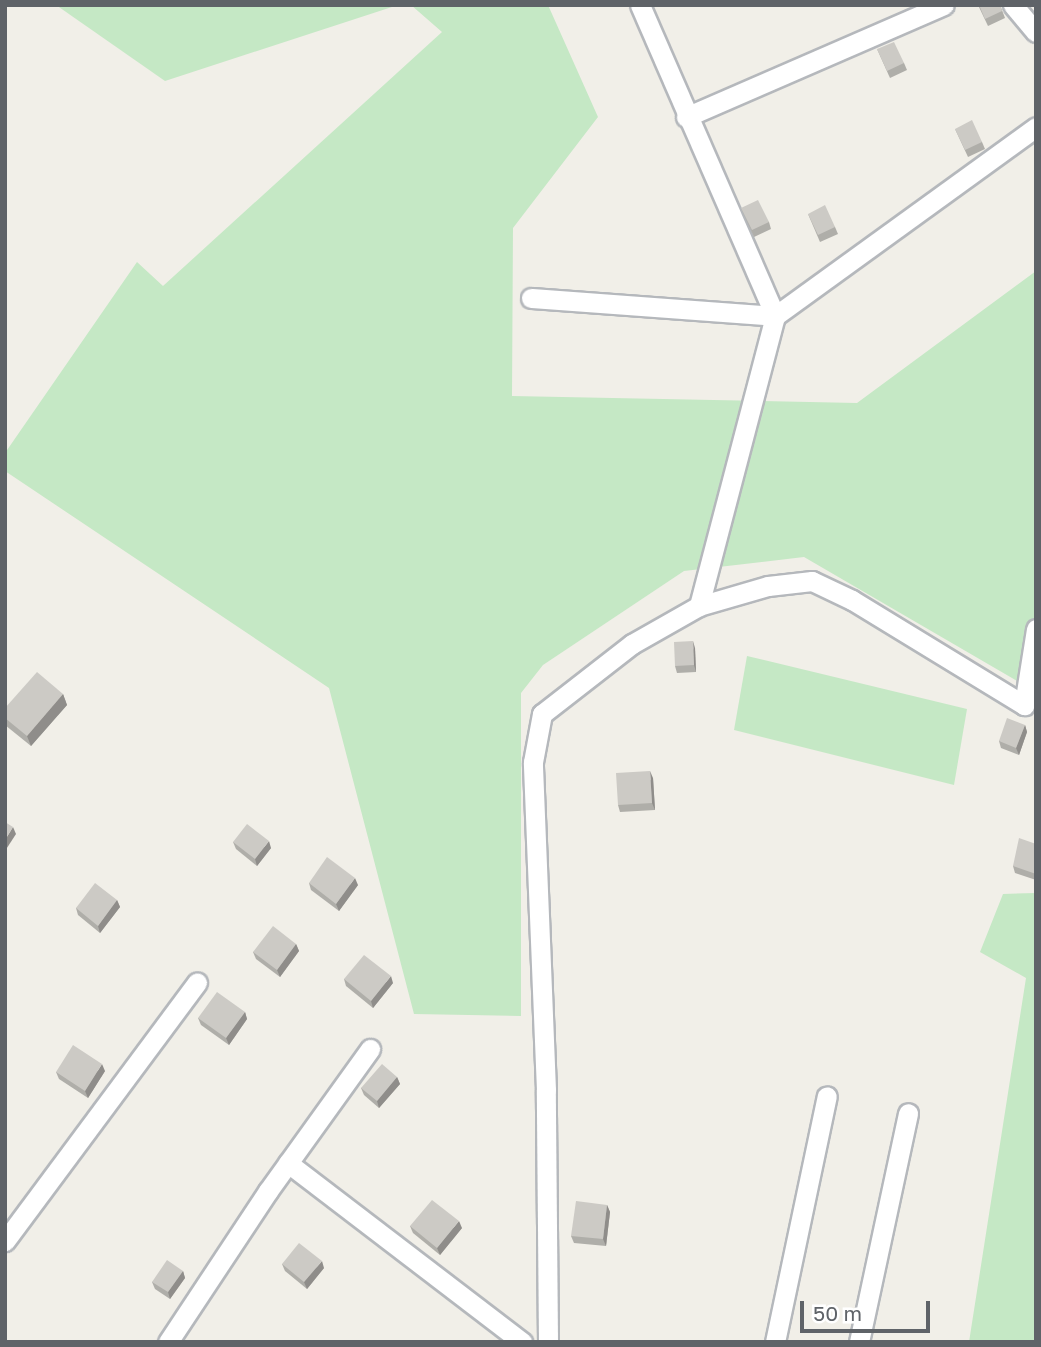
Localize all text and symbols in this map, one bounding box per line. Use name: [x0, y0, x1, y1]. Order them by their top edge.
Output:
scale bar: [803, 1288, 932, 1332]
text: 50 m: [813, 1300, 862, 1326]

